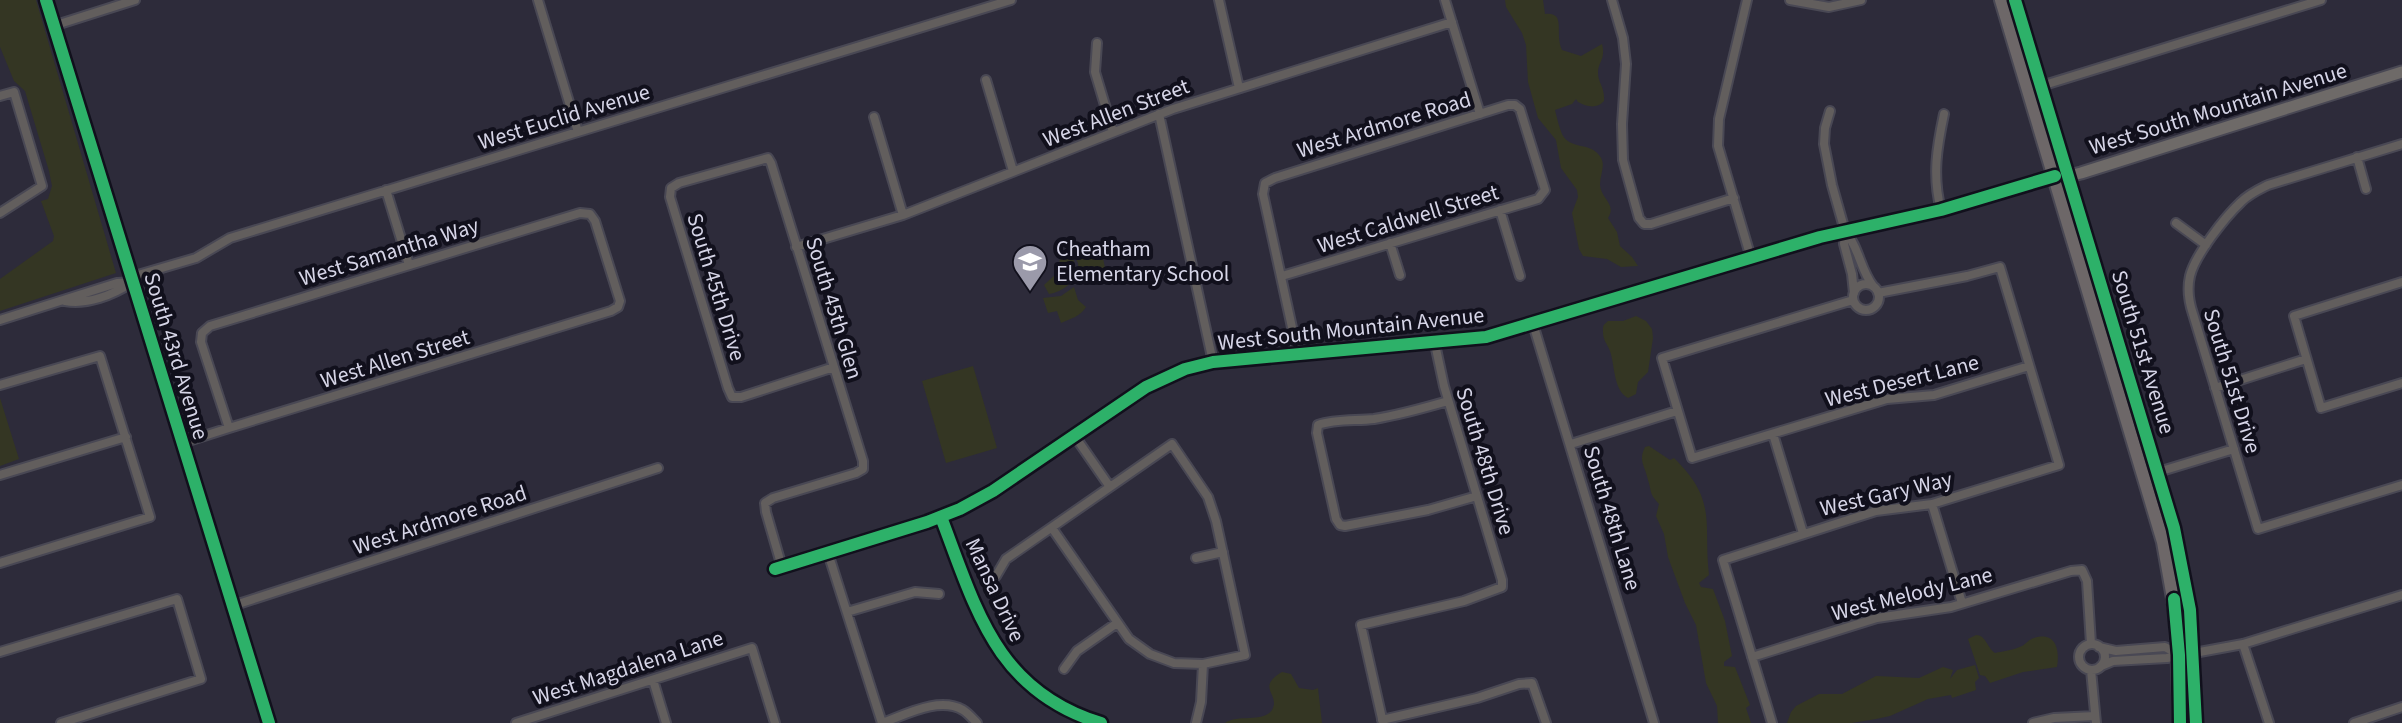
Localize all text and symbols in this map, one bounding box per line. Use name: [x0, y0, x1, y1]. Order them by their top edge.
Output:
street label: West South Mountain Avenue: [2085, 55, 2351, 163]
street label: West Allen Street: [1038, 70, 1194, 156]
street label: West Euclid Avenue: [474, 76, 654, 158]
street label: West Ardmore Road: [1293, 83, 1475, 167]
street label: West Caldwell Street: [1314, 176, 1503, 262]
street label: West Samantha Way: [295, 209, 483, 295]
street label: South 45th Drive: [678, 209, 754, 365]
street label: South 45th Glen: [797, 233, 871, 383]
place label: Cheatham Elementary School: [1056, 233, 1229, 290]
school or university icon: Cheatham Elementary School: [1011, 243, 1049, 293]
street label: South 51st Avenue: [2103, 266, 2183, 438]
street label: South 43rd Avenue: [135, 269, 217, 444]
street label: West South Mountain Avenue: [1216, 299, 1486, 359]
street label: South 51st Drive: [2195, 305, 2269, 457]
street label: West Allen Street: [316, 321, 474, 397]
street label: West Desert Lane: [1822, 346, 1982, 416]
street label: South 48th Drive: [1447, 383, 1523, 539]
street label: South 48th Lane: [1575, 442, 1649, 594]
street label: West Gary Way: [1817, 463, 1956, 525]
street label: West Ardmore Road: [349, 477, 531, 563]
street label: Mansa Drive: [957, 533, 1033, 647]
street label: West Melody Lane: [1828, 559, 1996, 629]
street label: West Magdalena Lane: [529, 622, 728, 714]

